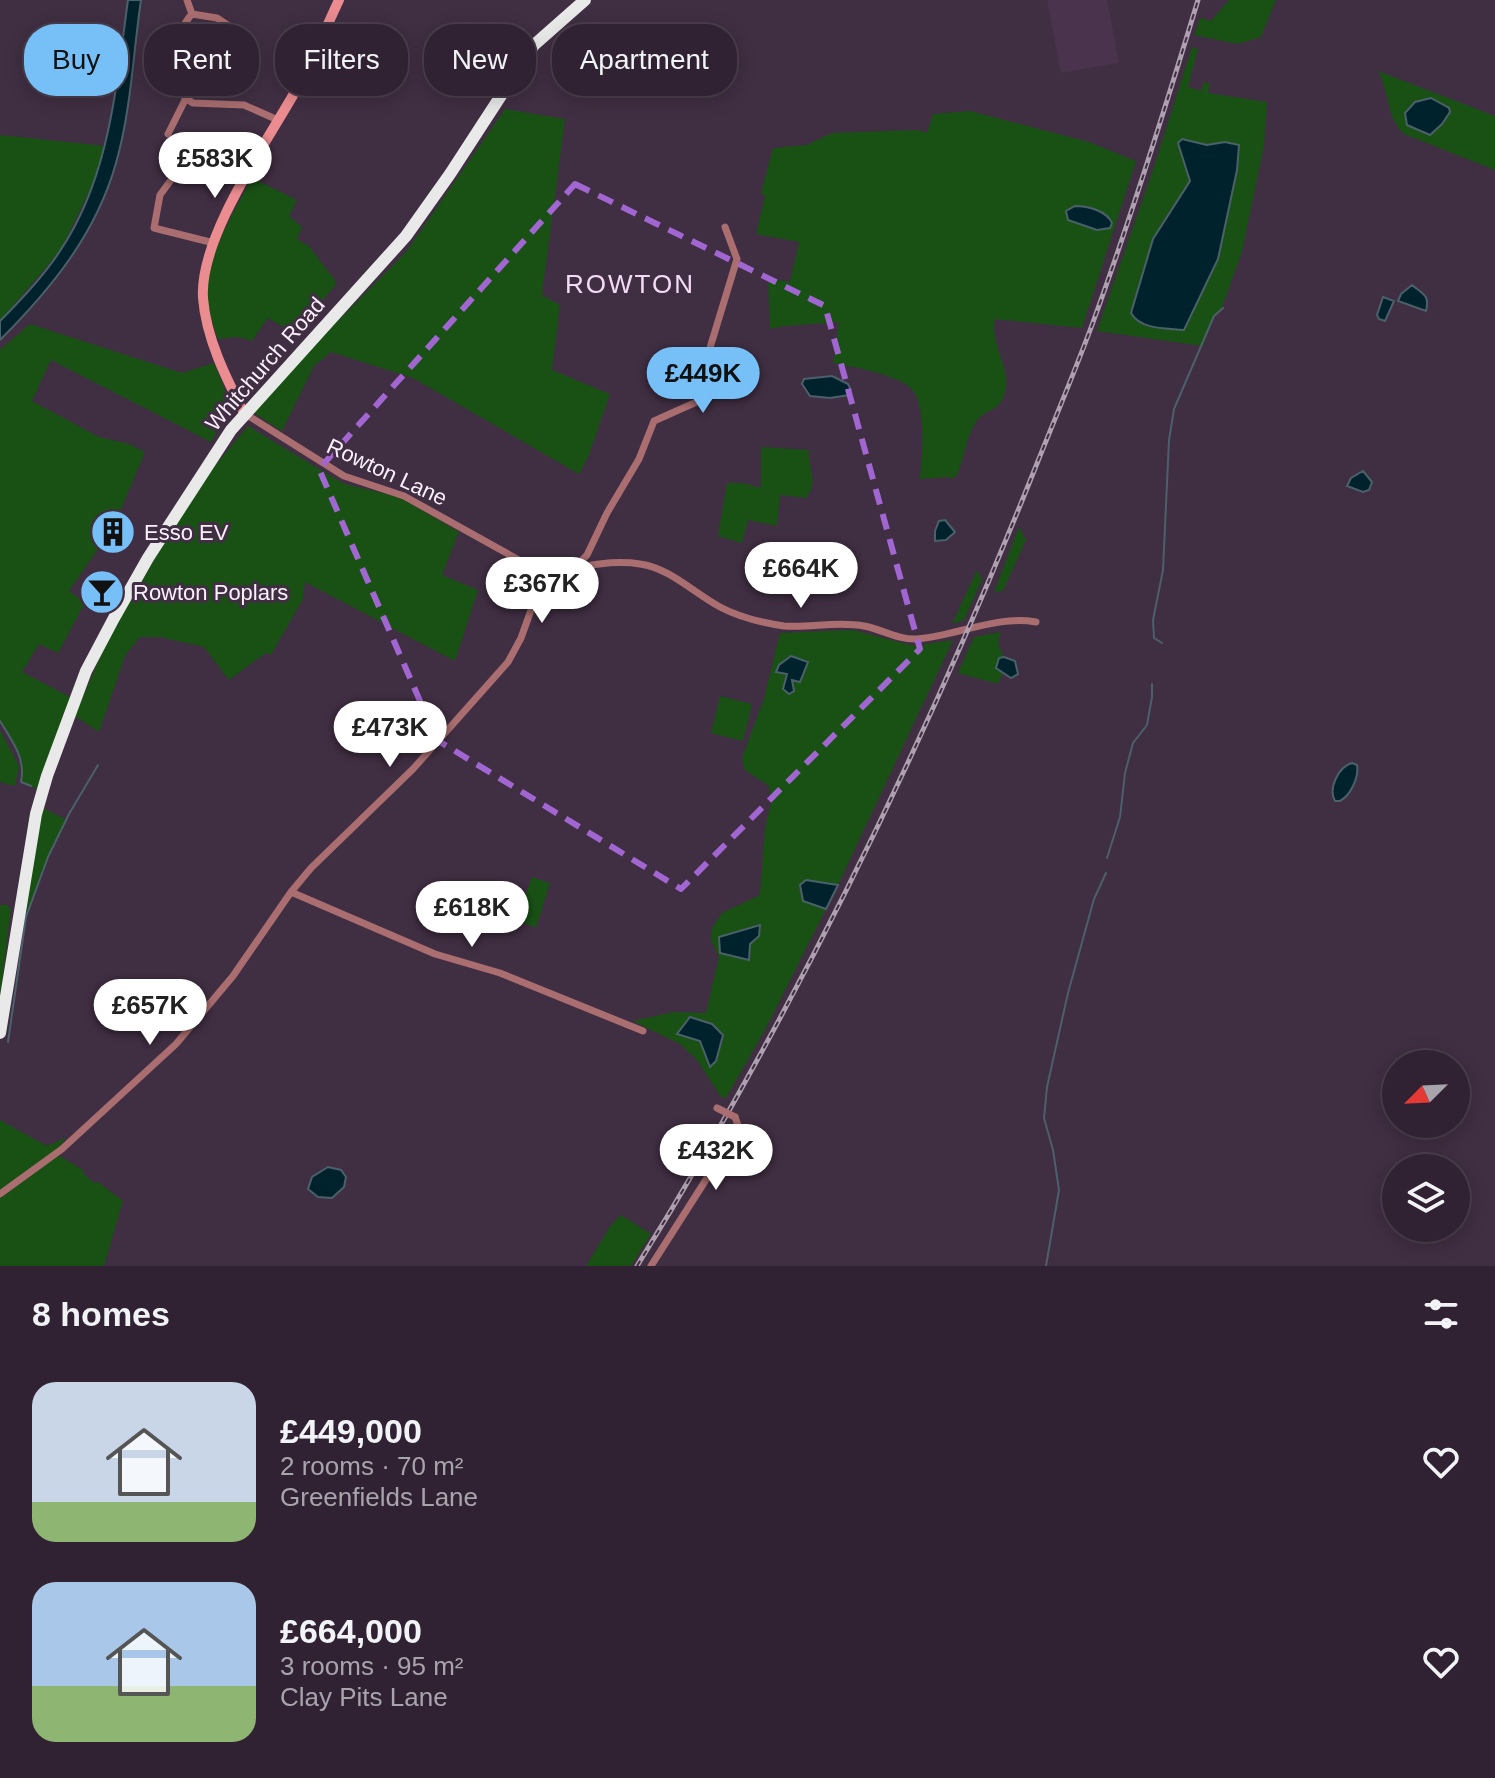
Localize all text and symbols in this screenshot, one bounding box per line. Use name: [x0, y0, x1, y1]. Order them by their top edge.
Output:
chip: Buy: [24, 24, 128, 96]
chip: Rent: [144, 24, 259, 96]
chip: Filters: [275, 24, 408, 96]
chip: New: [424, 24, 536, 96]
chip: Apartment: [552, 24, 737, 96]
pin: £583K: [159, 132, 271, 200]
text: £583K: [177, 143, 253, 173]
district label: ROWTON: [565, 269, 695, 299]
street label: Whitchurch Road: [200, 292, 330, 436]
pin: £449K: [647, 347, 759, 415]
text: £449K: [665, 358, 741, 388]
street label: Rowton Lane: [323, 433, 451, 511]
building icon: Esso EV: [89, 508, 137, 556]
place label: Esso EV: [144, 520, 229, 545]
pin: £664K: [745, 542, 857, 610]
text: £664K: [763, 553, 839, 583]
pin: £367K: [486, 557, 598, 625]
bar icon: Rowton Poplars: [78, 568, 126, 616]
text: £367K: [504, 568, 580, 598]
place label: Rowton Poplars: [133, 580, 288, 605]
pin: £473K: [334, 701, 446, 769]
text: £473K: [352, 712, 428, 742]
pin: £618K: [416, 881, 528, 949]
text: £618K: [434, 892, 510, 922]
pin: £657K: [94, 979, 206, 1047]
text: £657K: [112, 990, 188, 1020]
north arrow: [1382, 1050, 1470, 1138]
map controls: [1382, 1050, 1470, 1242]
pin: £432K: [660, 1124, 772, 1192]
text: £432K: [678, 1135, 754, 1165]
button: layers: [1382, 1154, 1470, 1242]
icon: filters: [1419, 1292, 1463, 1336]
text: 8 homes: [32, 1295, 170, 1333]
text: £449,000: [280, 1412, 422, 1450]
icon: home: [96, 1414, 192, 1510]
icon: heart: [1419, 1440, 1463, 1484]
text: 2 rooms · 70 m²: [280, 1451, 464, 1481]
text: Greenfields Lane: [280, 1482, 478, 1512]
text: £664,000: [280, 1612, 422, 1650]
icon: home: [96, 1614, 192, 1710]
icon: heart: [1419, 1640, 1463, 1684]
text: 3 rooms · 95 m²: [280, 1651, 464, 1681]
text: Clay Pits Lane: [280, 1682, 448, 1712]

